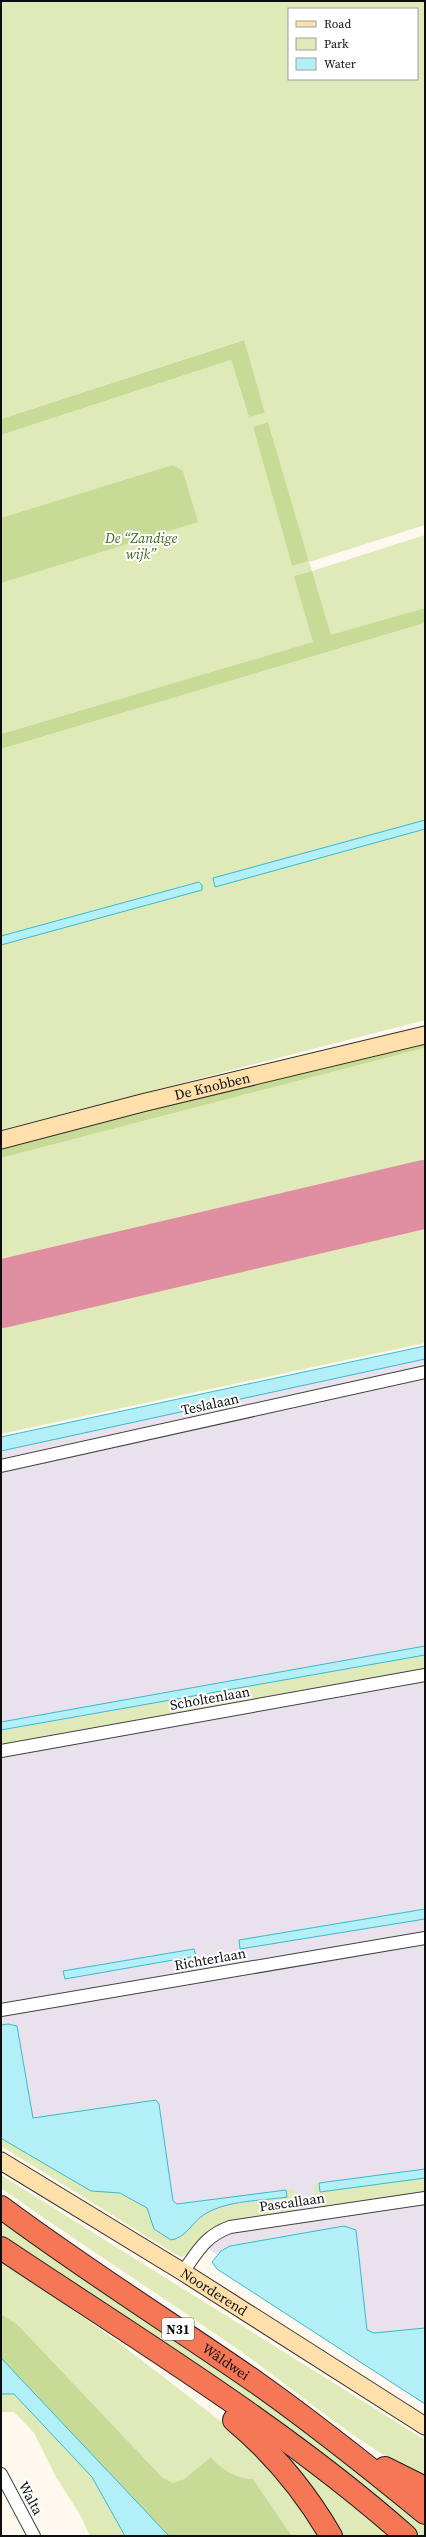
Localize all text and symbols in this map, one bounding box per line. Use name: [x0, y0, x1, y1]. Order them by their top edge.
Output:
legend: [288, 8, 418, 80]
text: Road: [324, 16, 351, 32]
text: Park: [324, 36, 349, 52]
text: Water: [324, 56, 356, 72]
park label: De “Zandige wijk”: [104, 528, 177, 564]
street label: De Knobben: [172, 1067, 253, 1105]
street label: Teslalaan: [179, 1388, 241, 1420]
street label: Scholtenlaan: [168, 1681, 252, 1715]
street label: Richterlaan: [173, 1943, 248, 1975]
street label: Pascallaan: [258, 2187, 327, 2217]
street label: Noorderend: [177, 2263, 251, 2321]
road number: N31: [162, 2318, 194, 2340]
street label: Wâldwei: [198, 2338, 254, 2385]
street label: Walta: [14, 2478, 49, 2519]

